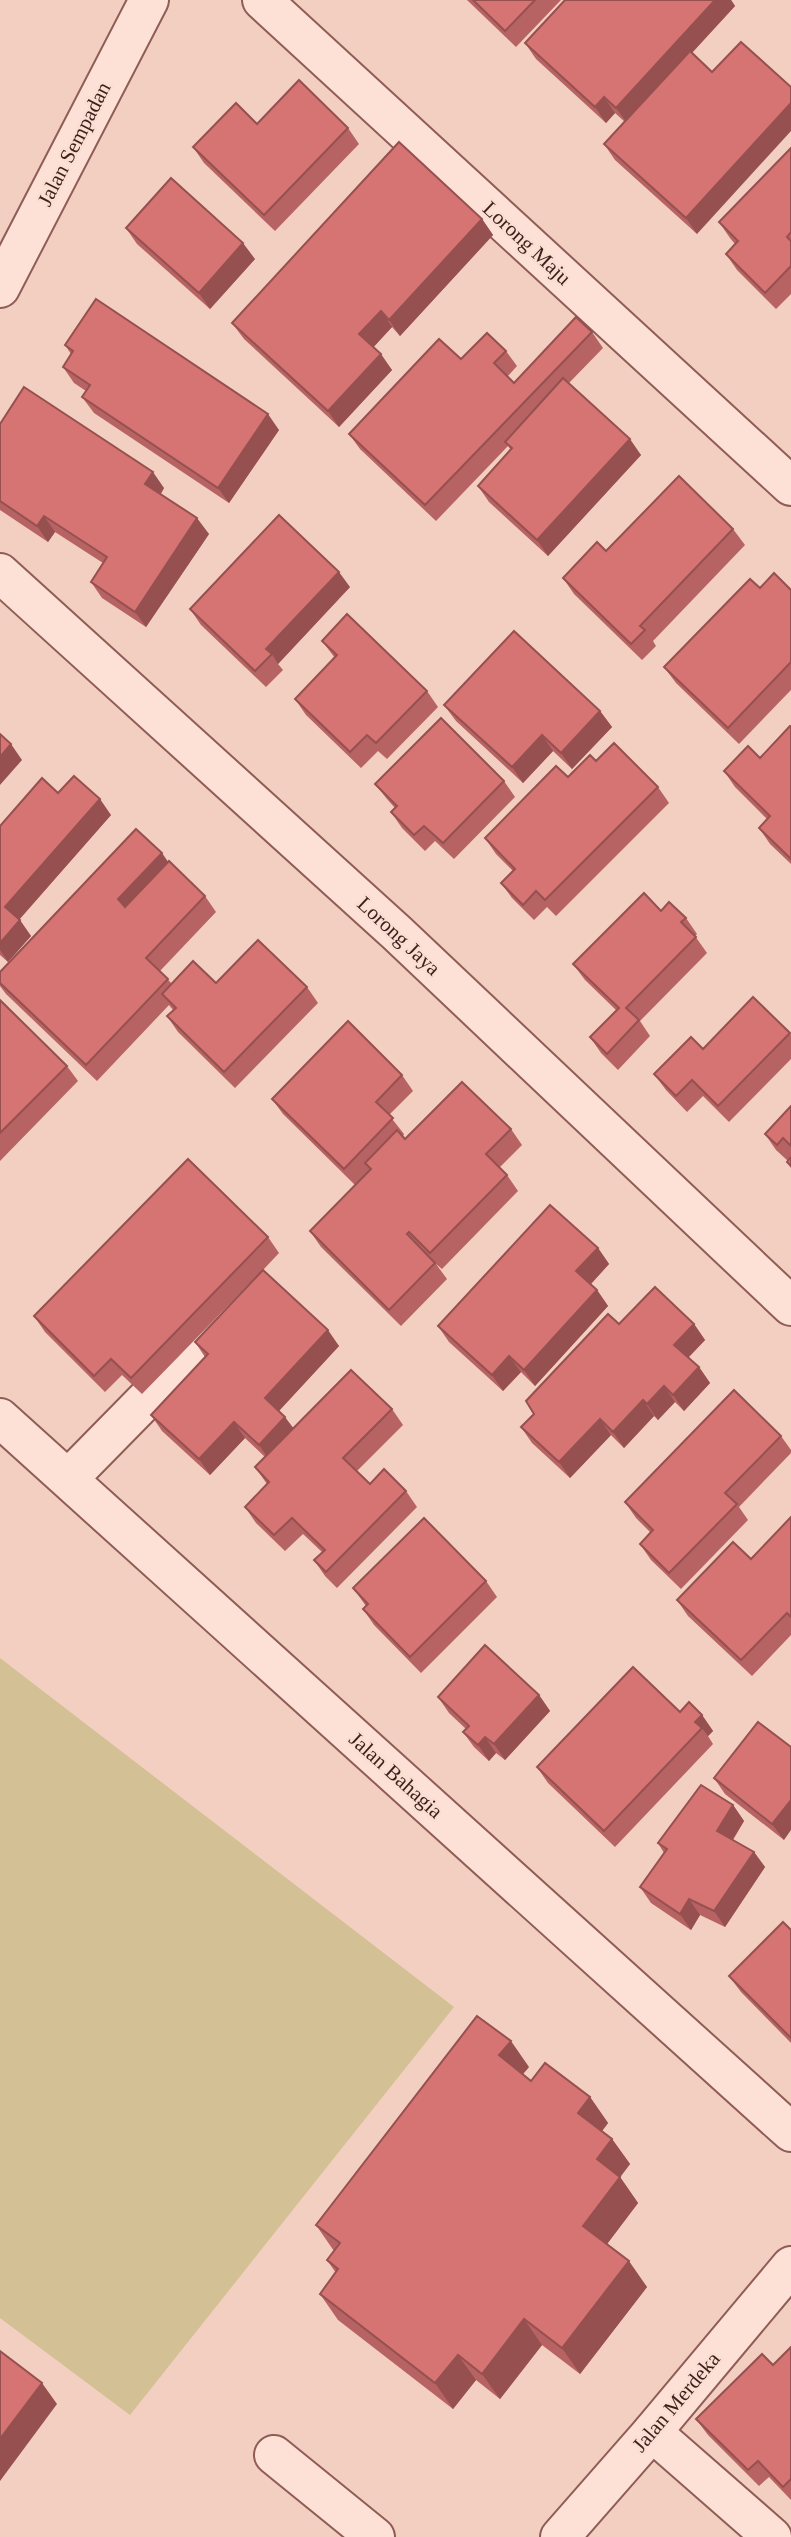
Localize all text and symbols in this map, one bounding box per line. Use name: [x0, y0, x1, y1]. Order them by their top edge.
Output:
street label: Jalan Sempadan: [32, 78, 116, 210]
street label: Lorong Maju: [478, 196, 576, 290]
street label: Lorong Jaya: [353, 892, 446, 981]
street label: Jalan Bahagia: [344, 1727, 448, 1824]
street label: Jalan Merdeka: [627, 2347, 725, 2457]

